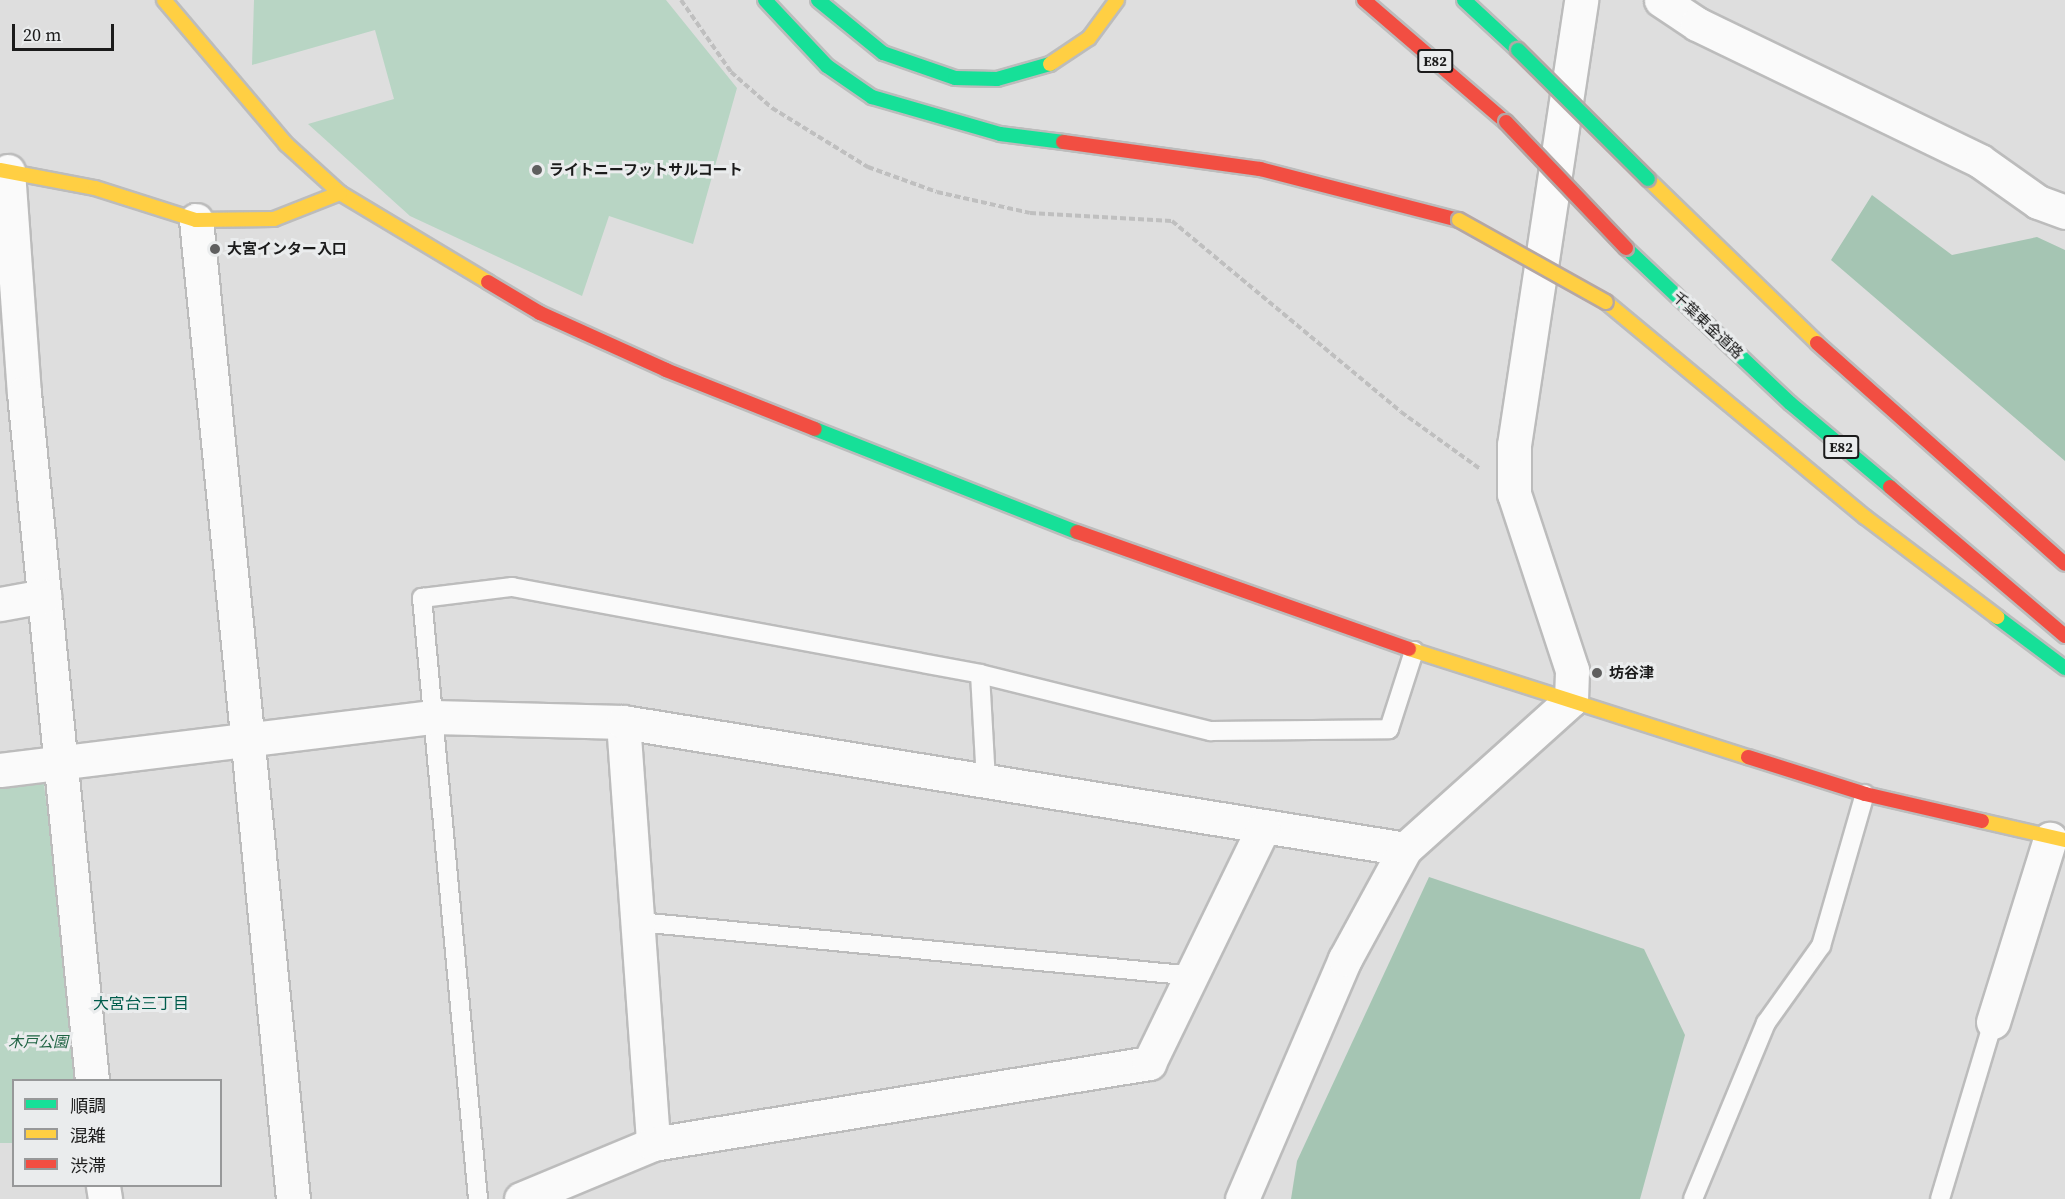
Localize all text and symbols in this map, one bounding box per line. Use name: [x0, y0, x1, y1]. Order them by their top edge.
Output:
scale bar: [15, 12, 117, 50]
text: 20 m: [23, 22, 61, 47]
road number: E82: [1417, 50, 1453, 72]
place label: ライトニーフットサルコート: [549, 161, 744, 179]
marker: ライトニーフットサルコート: [530, 163, 544, 177]
place label: 大宮インター入口: [227, 240, 347, 258]
marker: 大宮インター入口: [208, 242, 222, 256]
street label: 千葉東金道路: [1669, 288, 1747, 362]
road number: E82: [1823, 436, 1859, 458]
place label: 坊谷津: [1609, 664, 1654, 682]
marker: 坊谷津: [1590, 666, 1604, 680]
district label: 大宮台三丁目: [93, 993, 189, 1013]
park label: 木戸公園: [8, 1033, 68, 1051]
legend: [12, 1079, 222, 1187]
text: 順調: [70, 1093, 106, 1118]
text: 混雑: [70, 1123, 106, 1148]
text: 渋滞: [70, 1153, 106, 1178]

